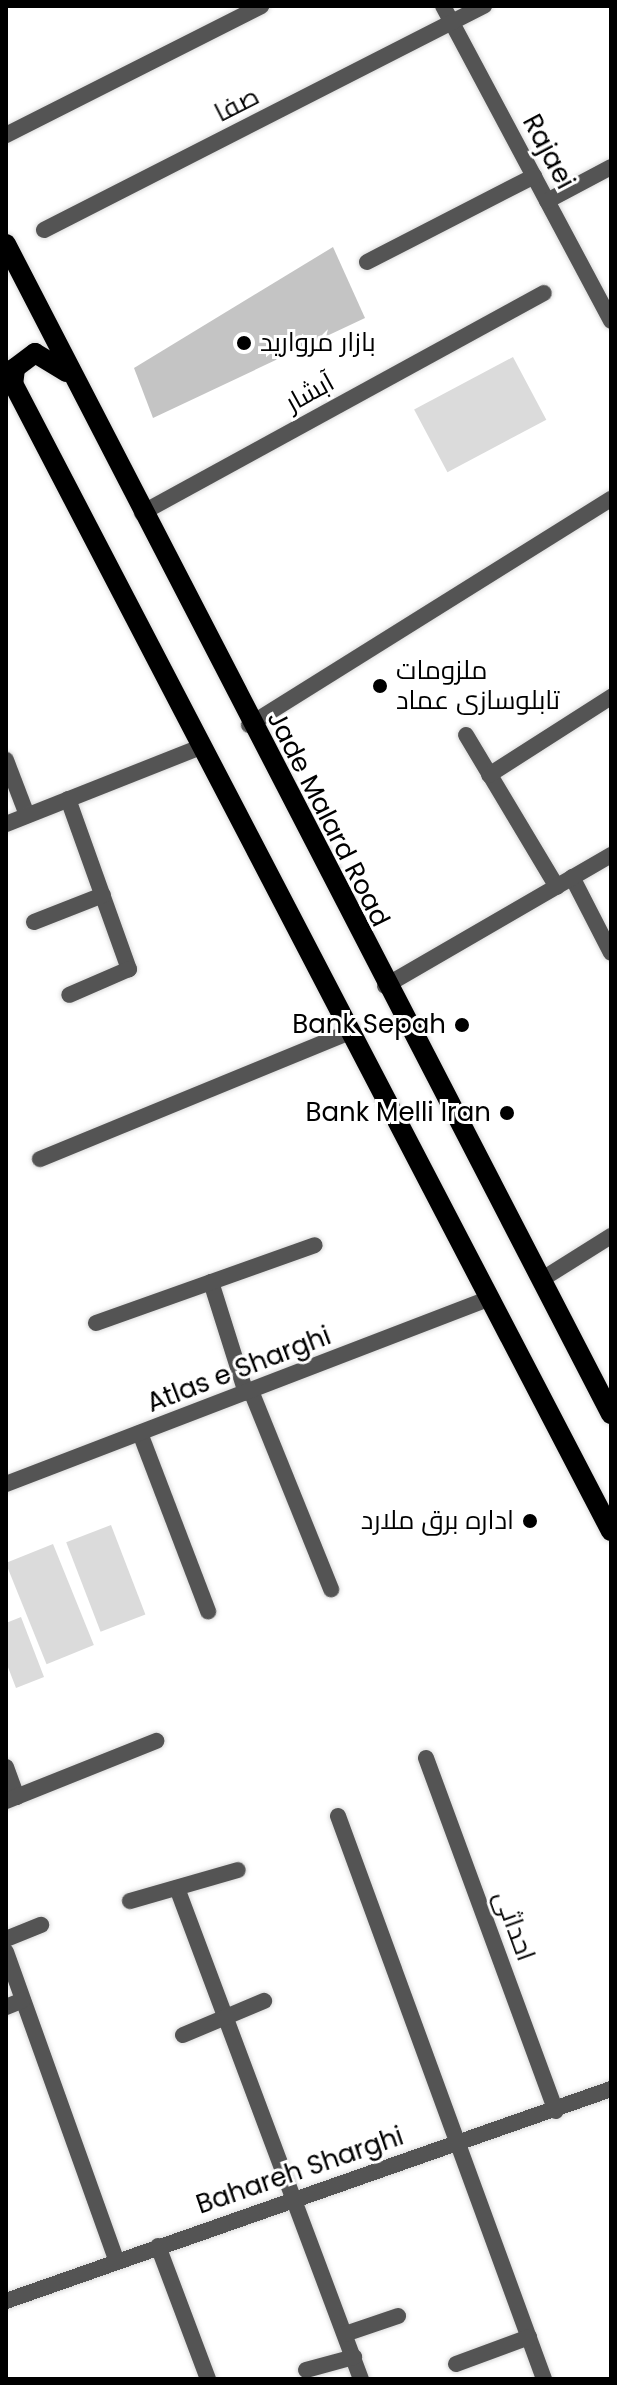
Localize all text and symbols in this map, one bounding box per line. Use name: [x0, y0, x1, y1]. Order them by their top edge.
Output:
street label: صفا: [210, 81, 264, 129]
street label: Rajaei: [515, 109, 581, 195]
place label: بازار مروارید: [260, 327, 376, 359]
marker: بازار مروارید: [235, 334, 253, 352]
street label: آبشار: [280, 367, 340, 419]
place label: ملزومات تابلوسازی عماد: [396, 655, 560, 716]
marker: ملزومات تابلوسازی عماد: [371, 677, 389, 695]
street label: Jade Malard Road: [260, 706, 396, 932]
place label: Bank Sepah: [292, 1009, 446, 1041]
marker: Bank Sepah: [453, 1016, 471, 1034]
place label: Bank Melli Iran: [306, 1097, 491, 1129]
marker: Bank Melli Iran: [498, 1104, 516, 1122]
street label: Atlas e Sharghi: [143, 1321, 335, 1419]
place label: اداره برق ملارد: [361, 1505, 514, 1537]
marker: اداره برق ملارد: [521, 1512, 539, 1530]
street label: احداثی: [487, 1887, 541, 1965]
street label: Bahareh Sharghi: [192, 2121, 408, 2221]

